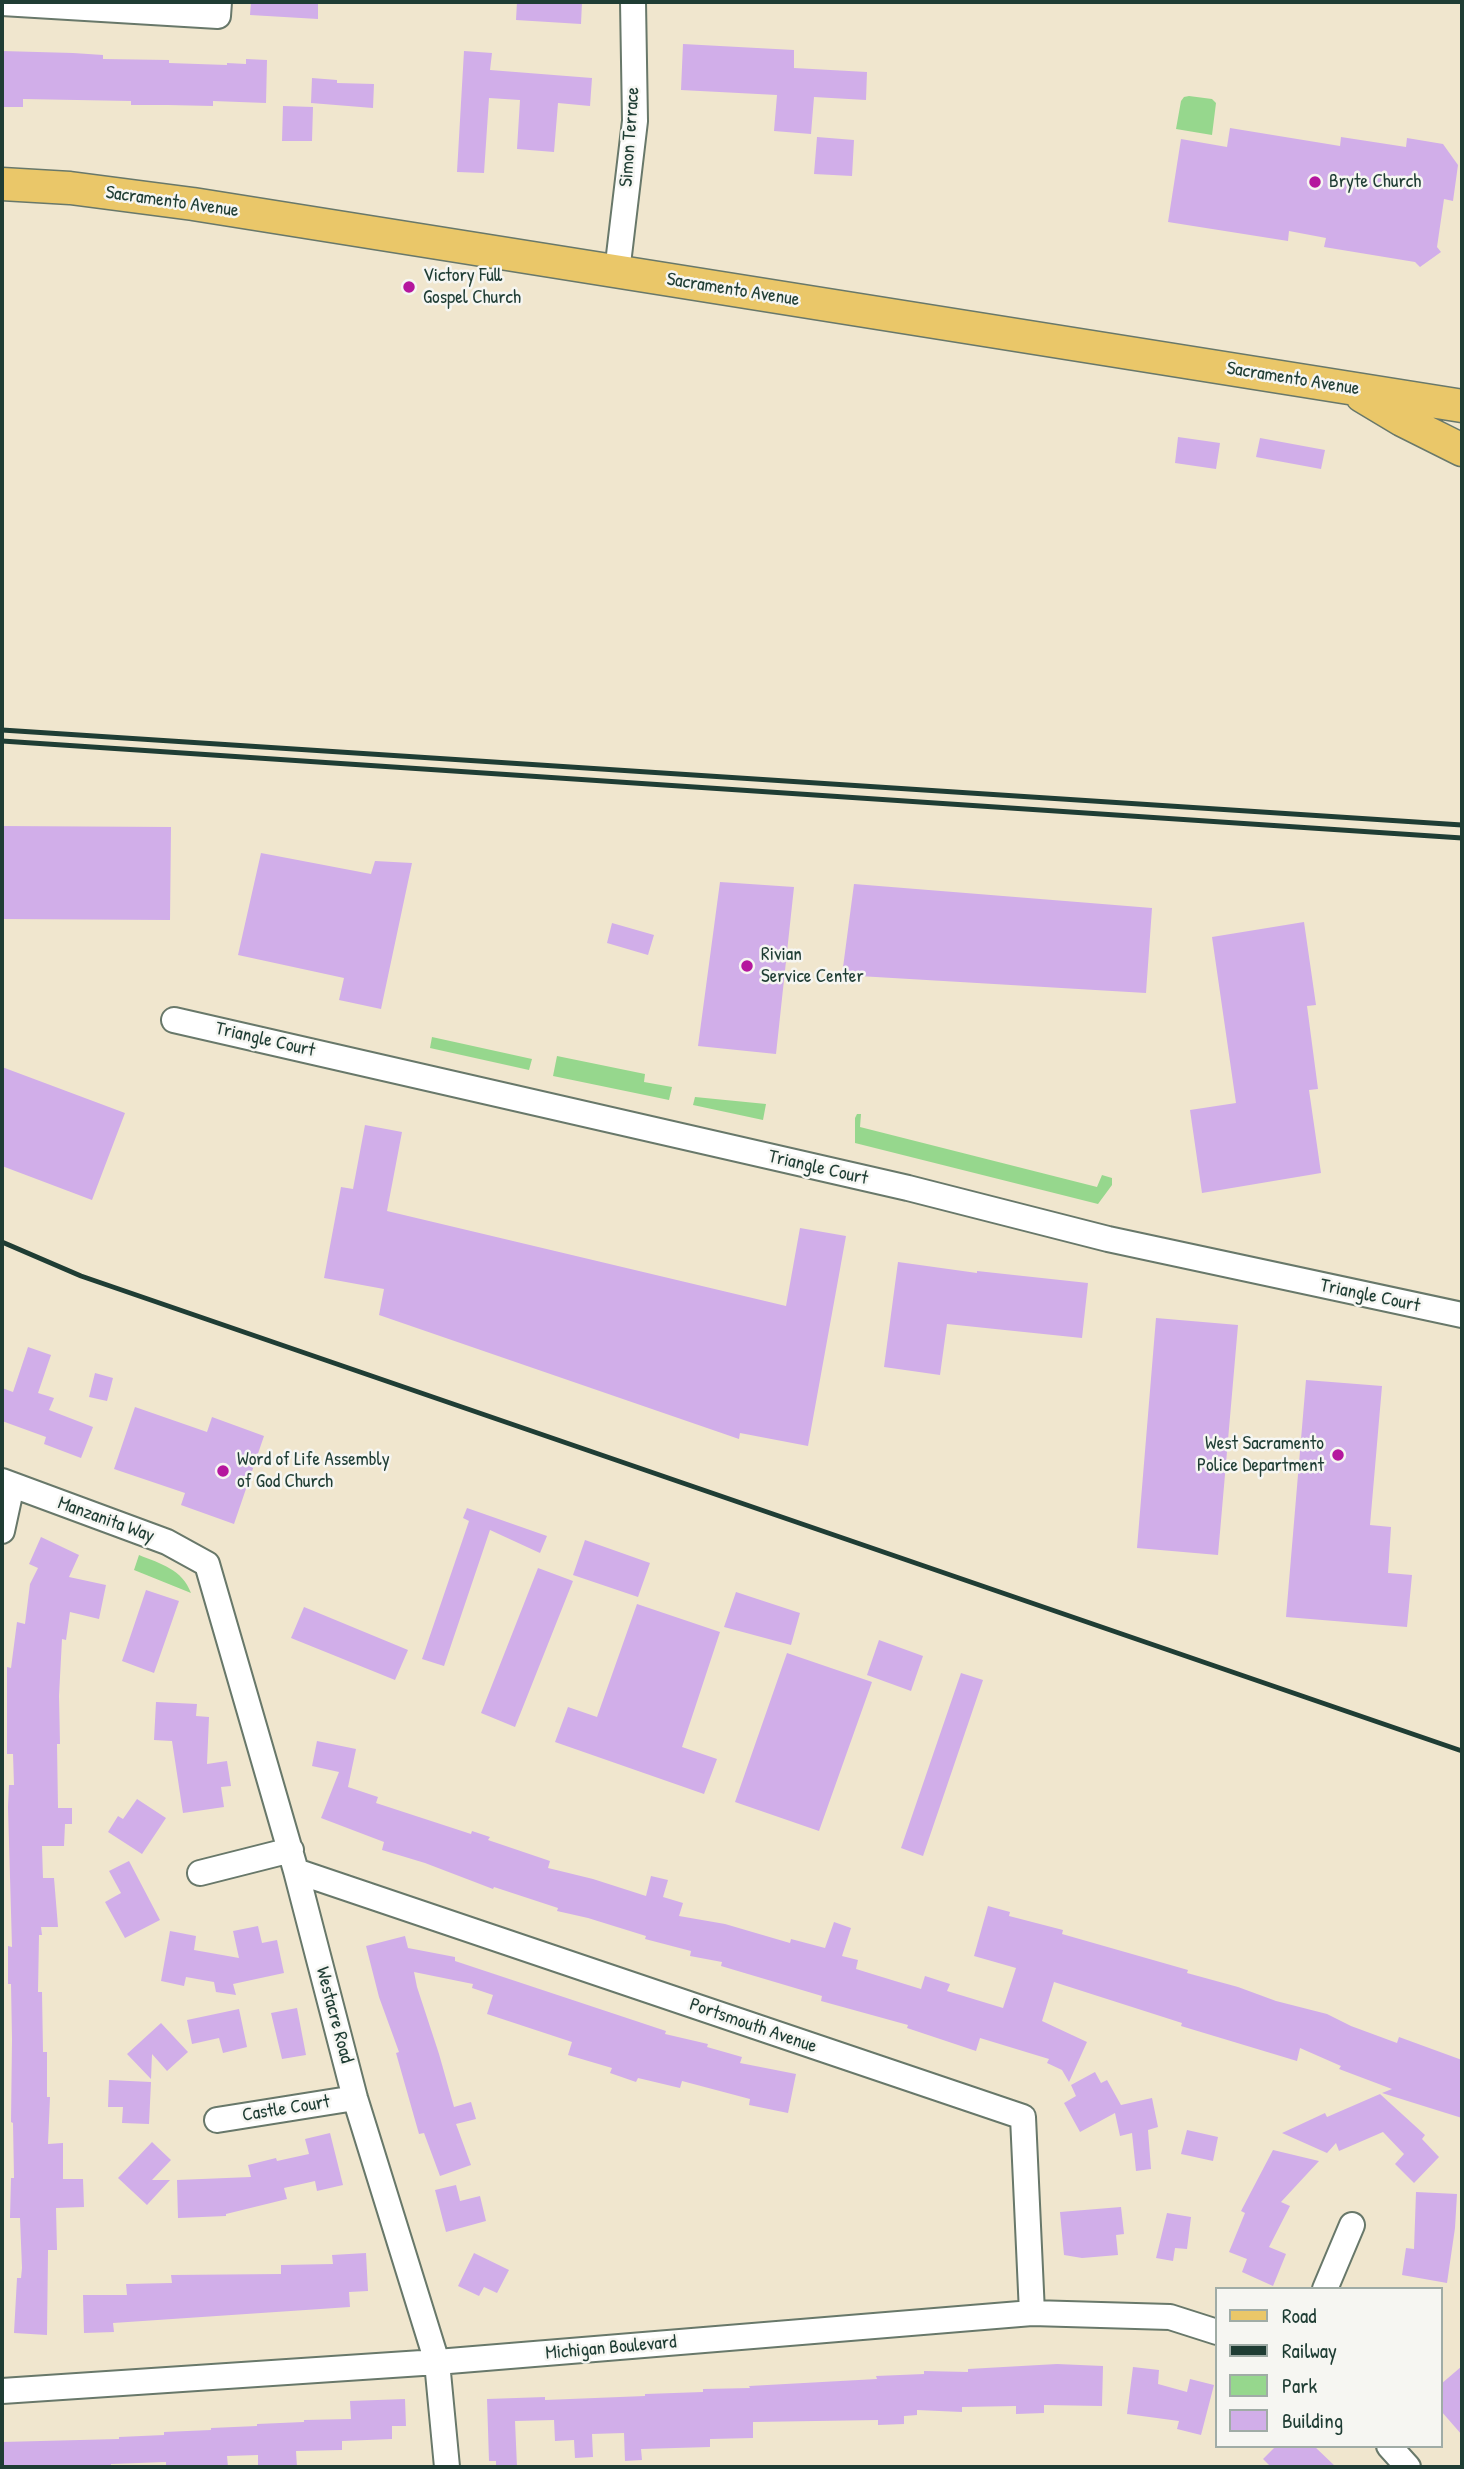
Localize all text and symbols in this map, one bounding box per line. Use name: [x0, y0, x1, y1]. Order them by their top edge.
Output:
street label: Simon Terrace: [615, 86, 645, 188]
place label: Bryte Church: [1329, 171, 1421, 193]
marker: Bryte Church: [1307, 174, 1323, 190]
street label: Sacramento Avenue: [104, 181, 240, 223]
place label: Victory Full Gospel Church: [423, 265, 521, 309]
street label: Sacramento Avenue: [665, 268, 801, 312]
marker: Victory Full Gospel Church: [401, 279, 417, 295]
street label: Sacramento Avenue: [1225, 357, 1361, 401]
place label: Rivian Service Center: [761, 944, 864, 988]
marker: Rivian Service Center: [739, 958, 755, 974]
street label: Triangle Court: [213, 1017, 317, 1063]
street label: Triangle Court: [766, 1145, 870, 1191]
street label: Triangle Court: [1318, 1274, 1422, 1318]
place label: West Sacramento Police Department: [1197, 1433, 1324, 1477]
marker: West Sacramento Police Department: [1330, 1447, 1346, 1463]
place label: Word of Life Assembly of God Church: [237, 1449, 390, 1493]
marker: Word of Life Assembly of God Church: [215, 1463, 231, 1479]
street label: Manzanita Way: [55, 1492, 157, 1548]
street label: Westacre Road: [310, 1965, 358, 2065]
street label: Portsmouth Avenue: [686, 1994, 820, 2058]
street label: Castle Court: [241, 2091, 331, 2127]
legend: [1216, 2287, 1443, 2448]
text: Road: [1282, 2301, 1316, 2330]
street label: Michigan Boulevard: [545, 2331, 677, 2365]
text: Railway: [1282, 2336, 1337, 2365]
text: Park: [1282, 2371, 1317, 2400]
text: Building: [1282, 2406, 1343, 2435]

